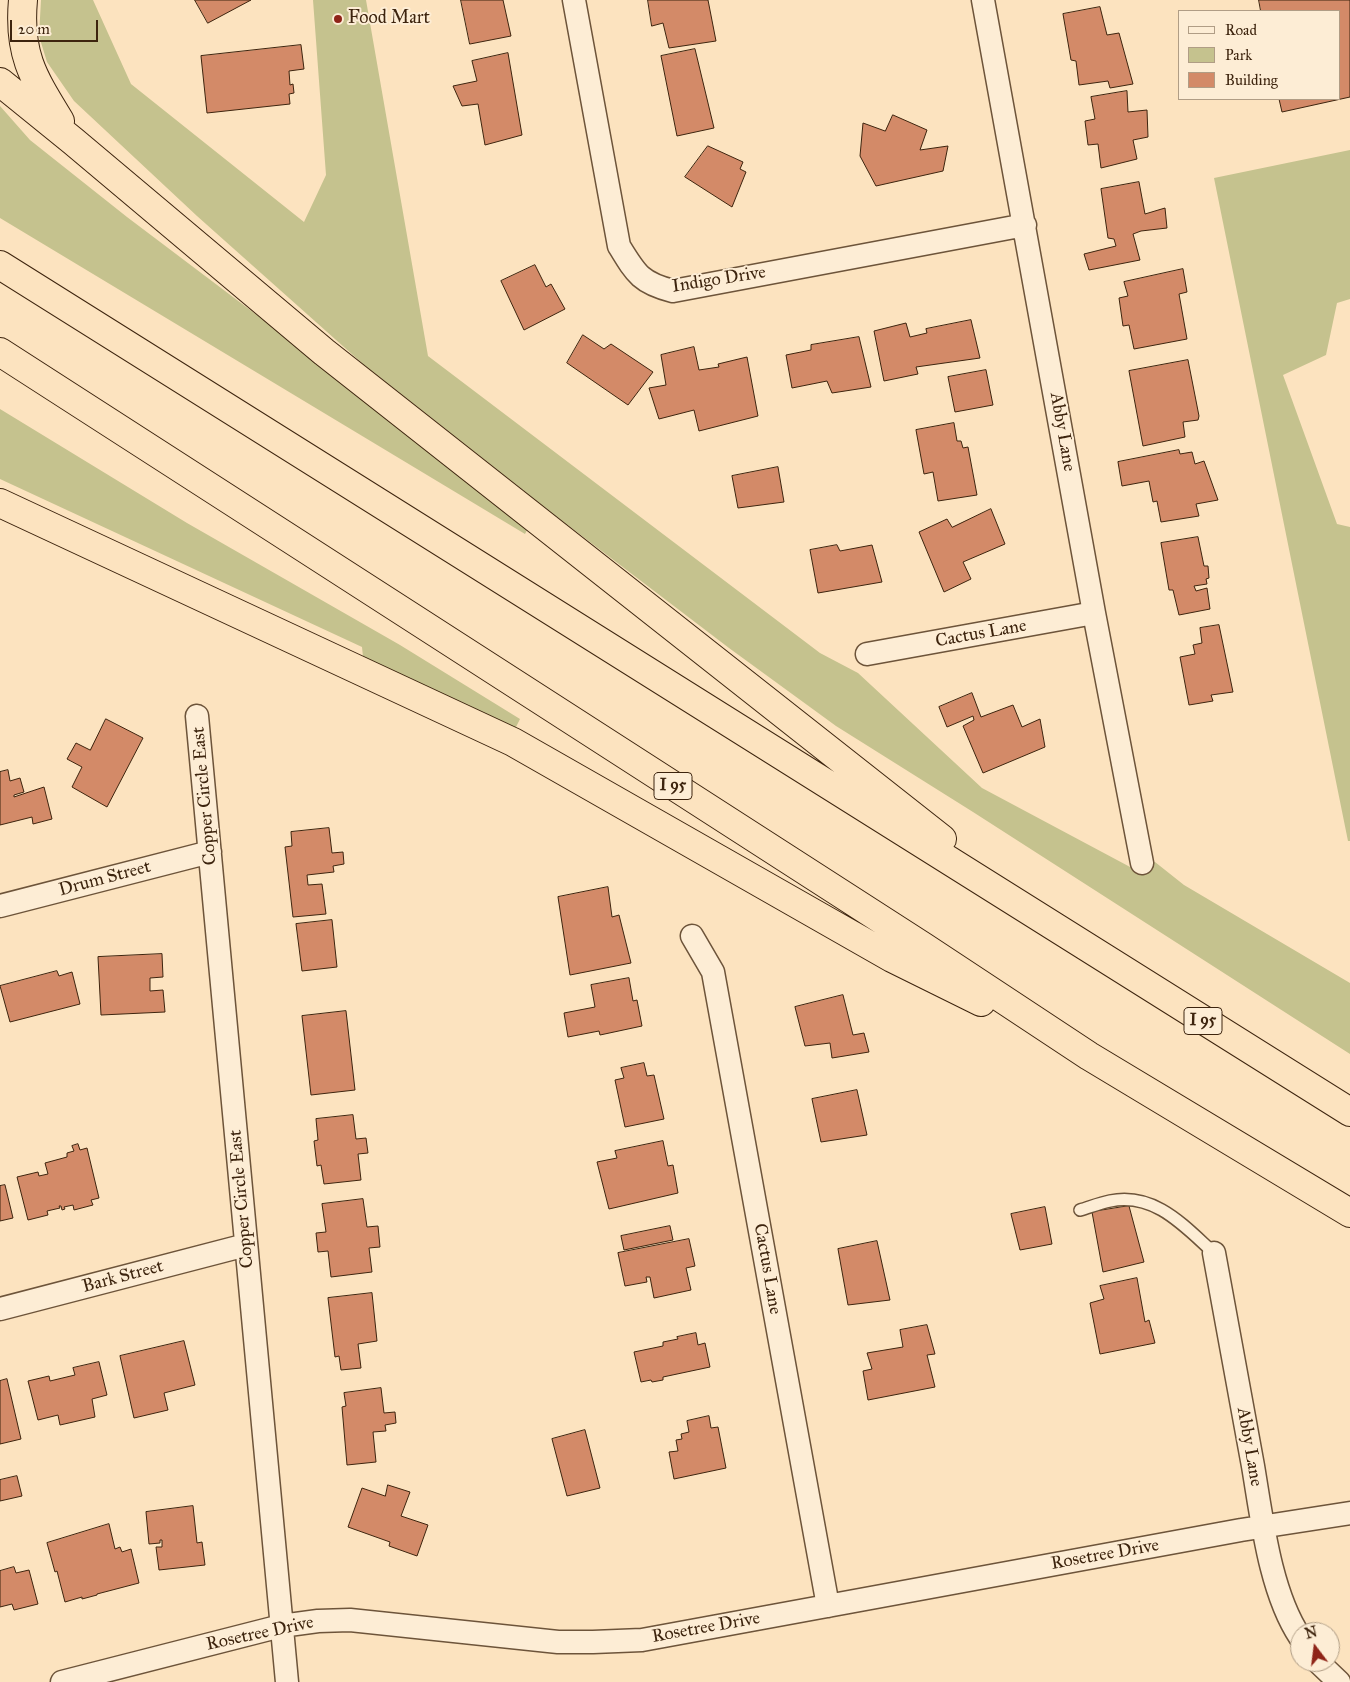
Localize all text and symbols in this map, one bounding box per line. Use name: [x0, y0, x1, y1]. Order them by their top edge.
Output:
place label: Food Mart: [348, 8, 430, 30]
scale bar: [12, 10, 100, 42]
legend: [1178, 10, 1340, 100]
marker: Food Mart: [332, 13, 344, 25]
text: 20 m: [18, 20, 50, 38]
text: Road: [1225, 21, 1257, 39]
text: Park: [1225, 46, 1252, 64]
text: Building: [1225, 71, 1278, 89]
street label: Indigo Drive: [671, 262, 767, 298]
street label: Abby Lane: [1044, 391, 1080, 473]
street label: Cactus Lane: [934, 615, 1028, 653]
street label: Copper Circle East: [188, 726, 222, 866]
road number: I 95: [654, 772, 692, 799]
street label: Drum Street: [57, 856, 153, 902]
road number: I 95: [1184, 1008, 1222, 1034]
street label: Copper Circle East: [225, 1129, 259, 1269]
street label: Cactus Lane: [748, 1222, 786, 1316]
street label: Bark Street: [80, 1256, 166, 1298]
street label: Abby Lane: [1231, 1406, 1267, 1488]
street label: Rosetree Drive: [1049, 1535, 1161, 1575]
street label: Rosetree Drive: [650, 1608, 762, 1648]
street label: Rosetree Drive: [204, 1612, 316, 1656]
north arrow: [1290, 1622, 1340, 1672]
text: N: [1303, 1623, 1319, 1643]

